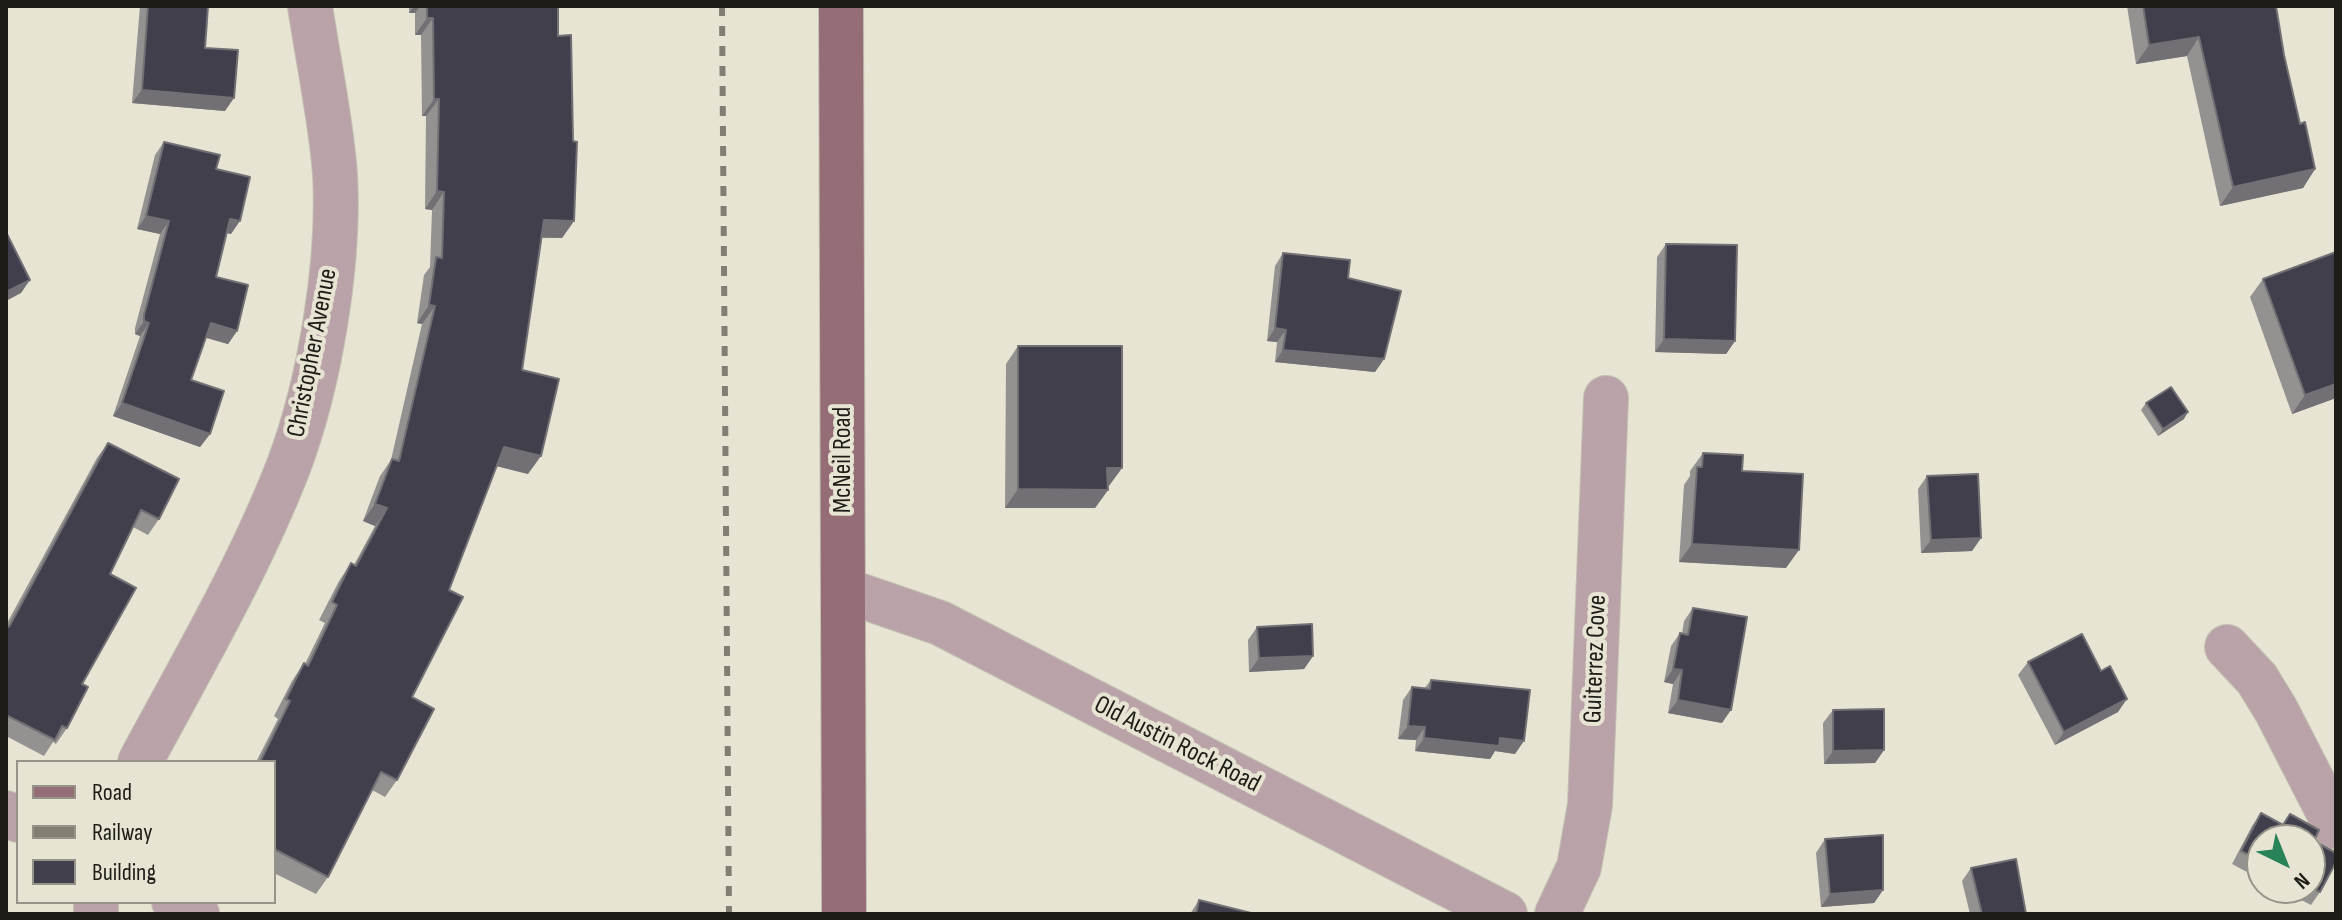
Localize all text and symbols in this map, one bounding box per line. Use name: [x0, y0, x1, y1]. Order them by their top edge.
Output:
street label: Christopher Avenue: [281, 266, 345, 440]
street label: McNeil Road: [827, 407, 859, 513]
street label: Guiterrez Cove: [1578, 594, 1614, 724]
street label: Old Austin Rock Road: [1089, 690, 1265, 800]
legend: [16, 760, 276, 904]
text: Road: [92, 778, 132, 807]
text: Railway: [92, 818, 152, 847]
north arrow: [2246, 824, 2326, 904]
text: Building: [92, 858, 156, 887]
text: N: [2288, 867, 2315, 894]

